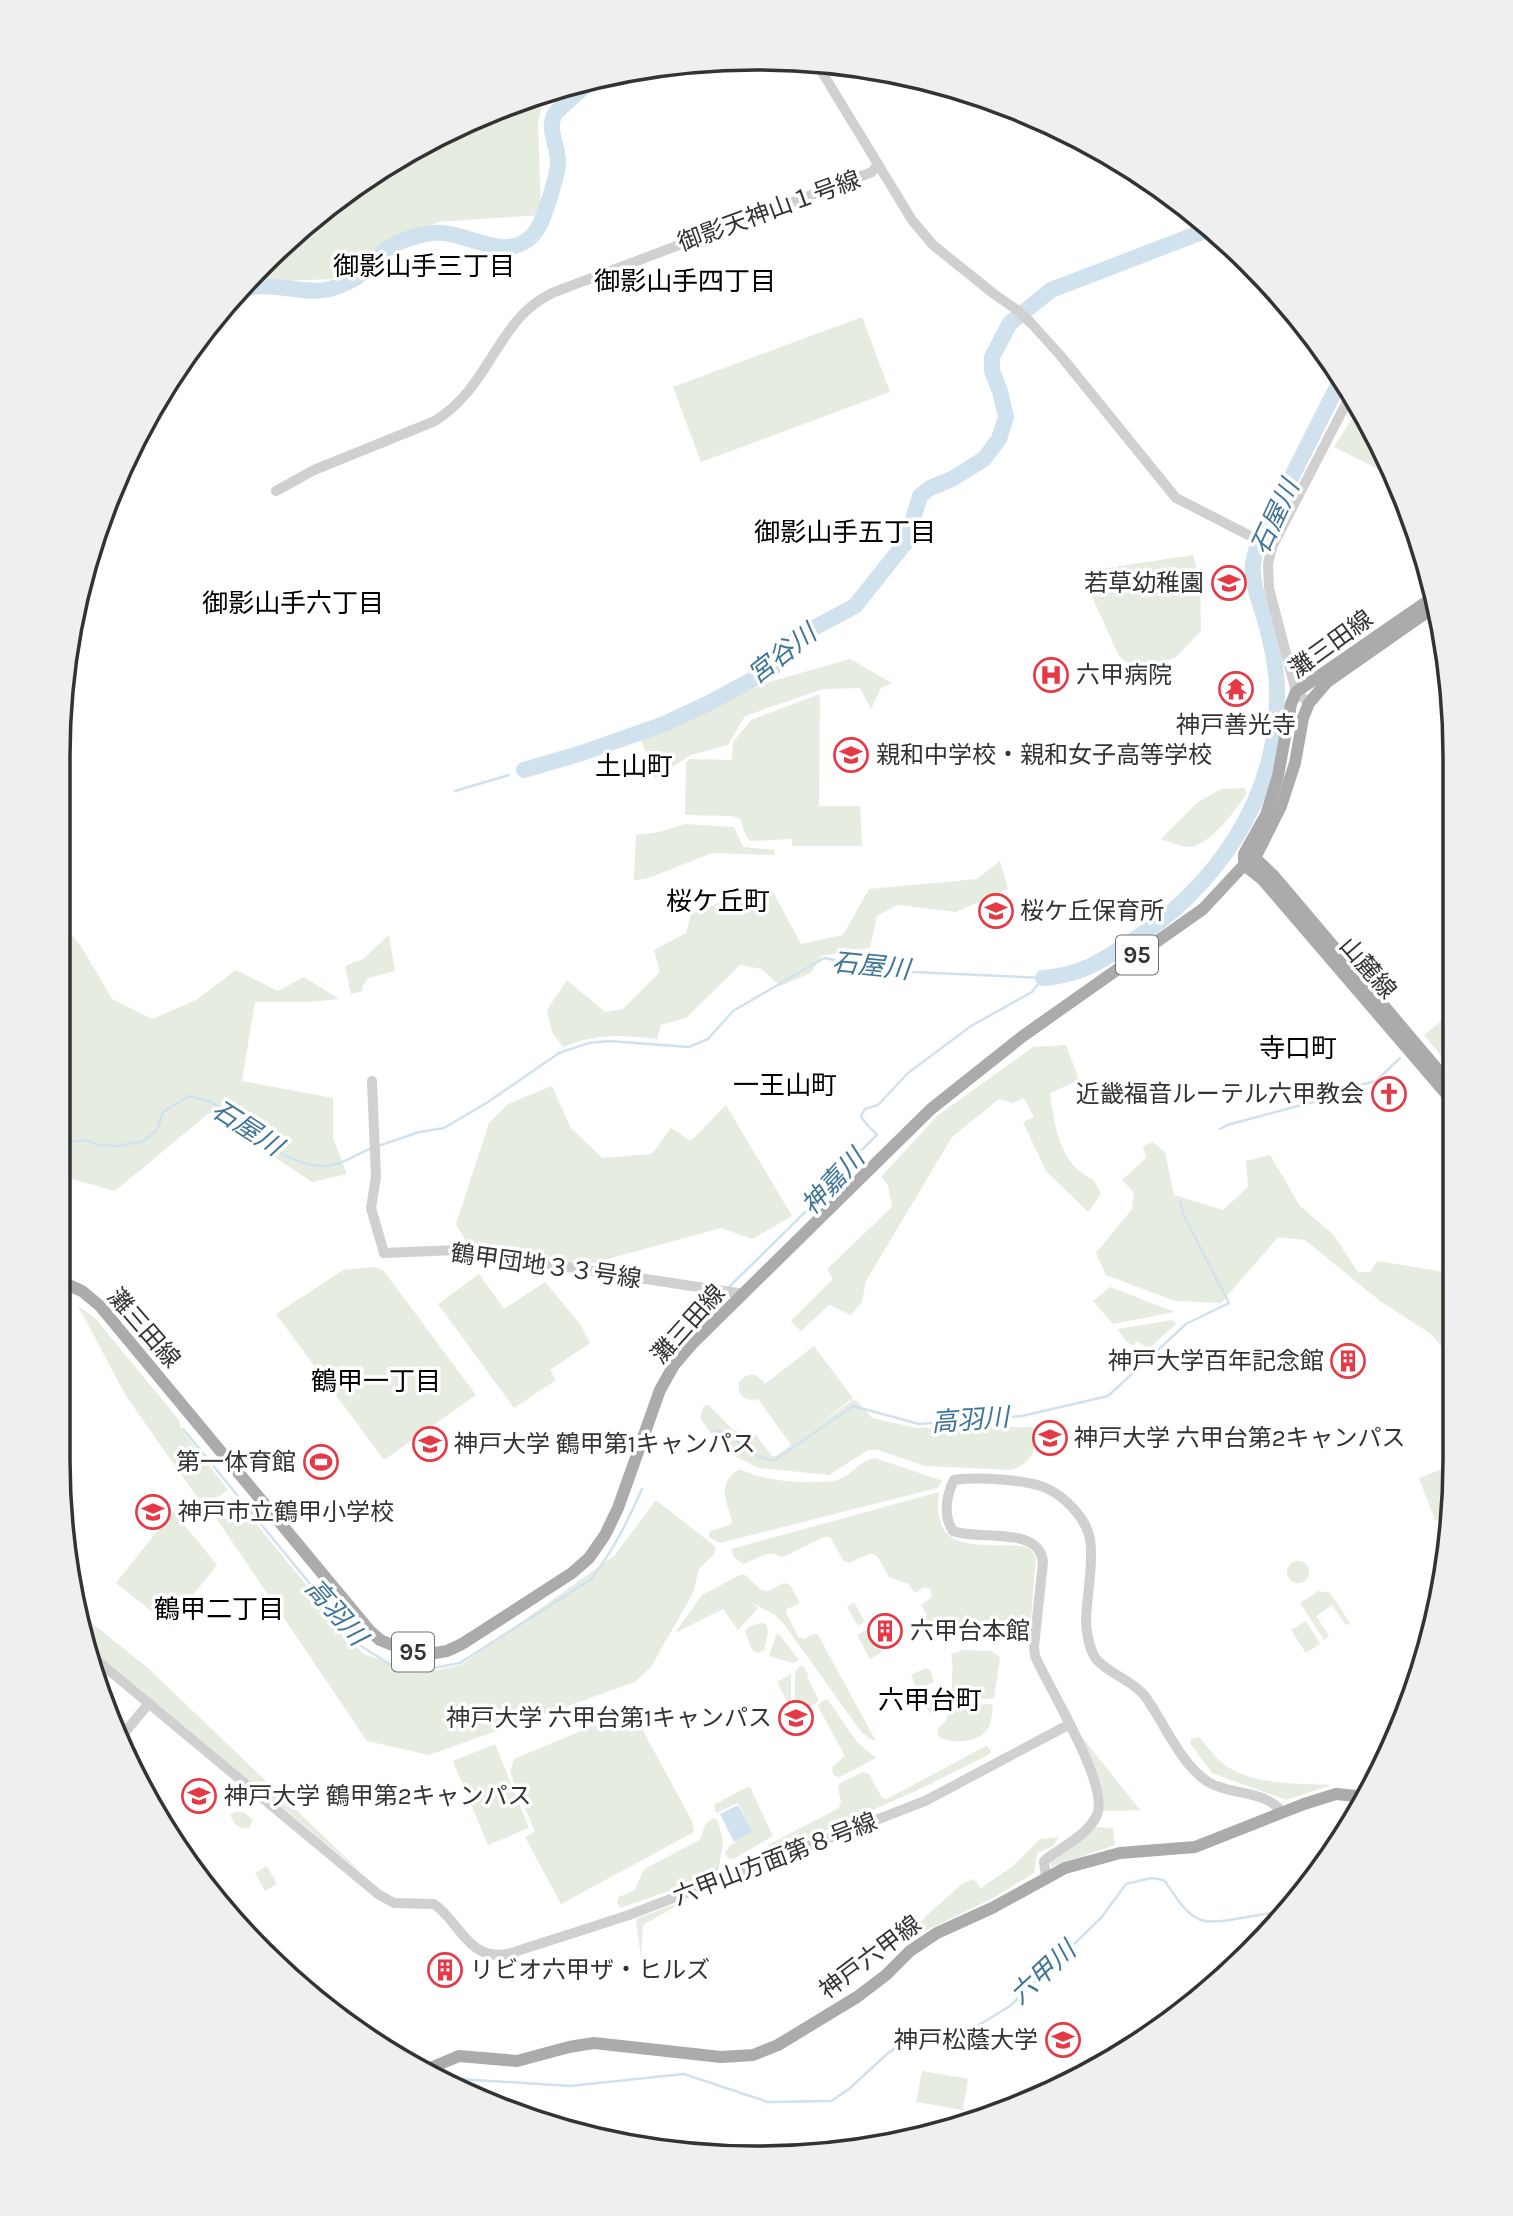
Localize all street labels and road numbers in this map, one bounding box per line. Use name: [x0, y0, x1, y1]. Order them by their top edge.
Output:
street label: 御影天神山１号線: [674, 165, 864, 257]
street label: 灘三田線: [1284, 604, 1378, 684]
street label: 山麓線: [1334, 932, 1402, 1004]
road number: 95: [1116, 936, 1158, 974]
street label: 鶴甲団地３３号線: [449, 1239, 643, 1293]
street label: 灘三田線: [645, 1279, 731, 1369]
street label: 灘三田線: [102, 1283, 186, 1373]
road number: 95: [392, 1632, 434, 1672]
street label: 六甲山方面第８号線: [669, 1807, 881, 1911]
street label: 神戸六甲線: [814, 1910, 926, 2004]

